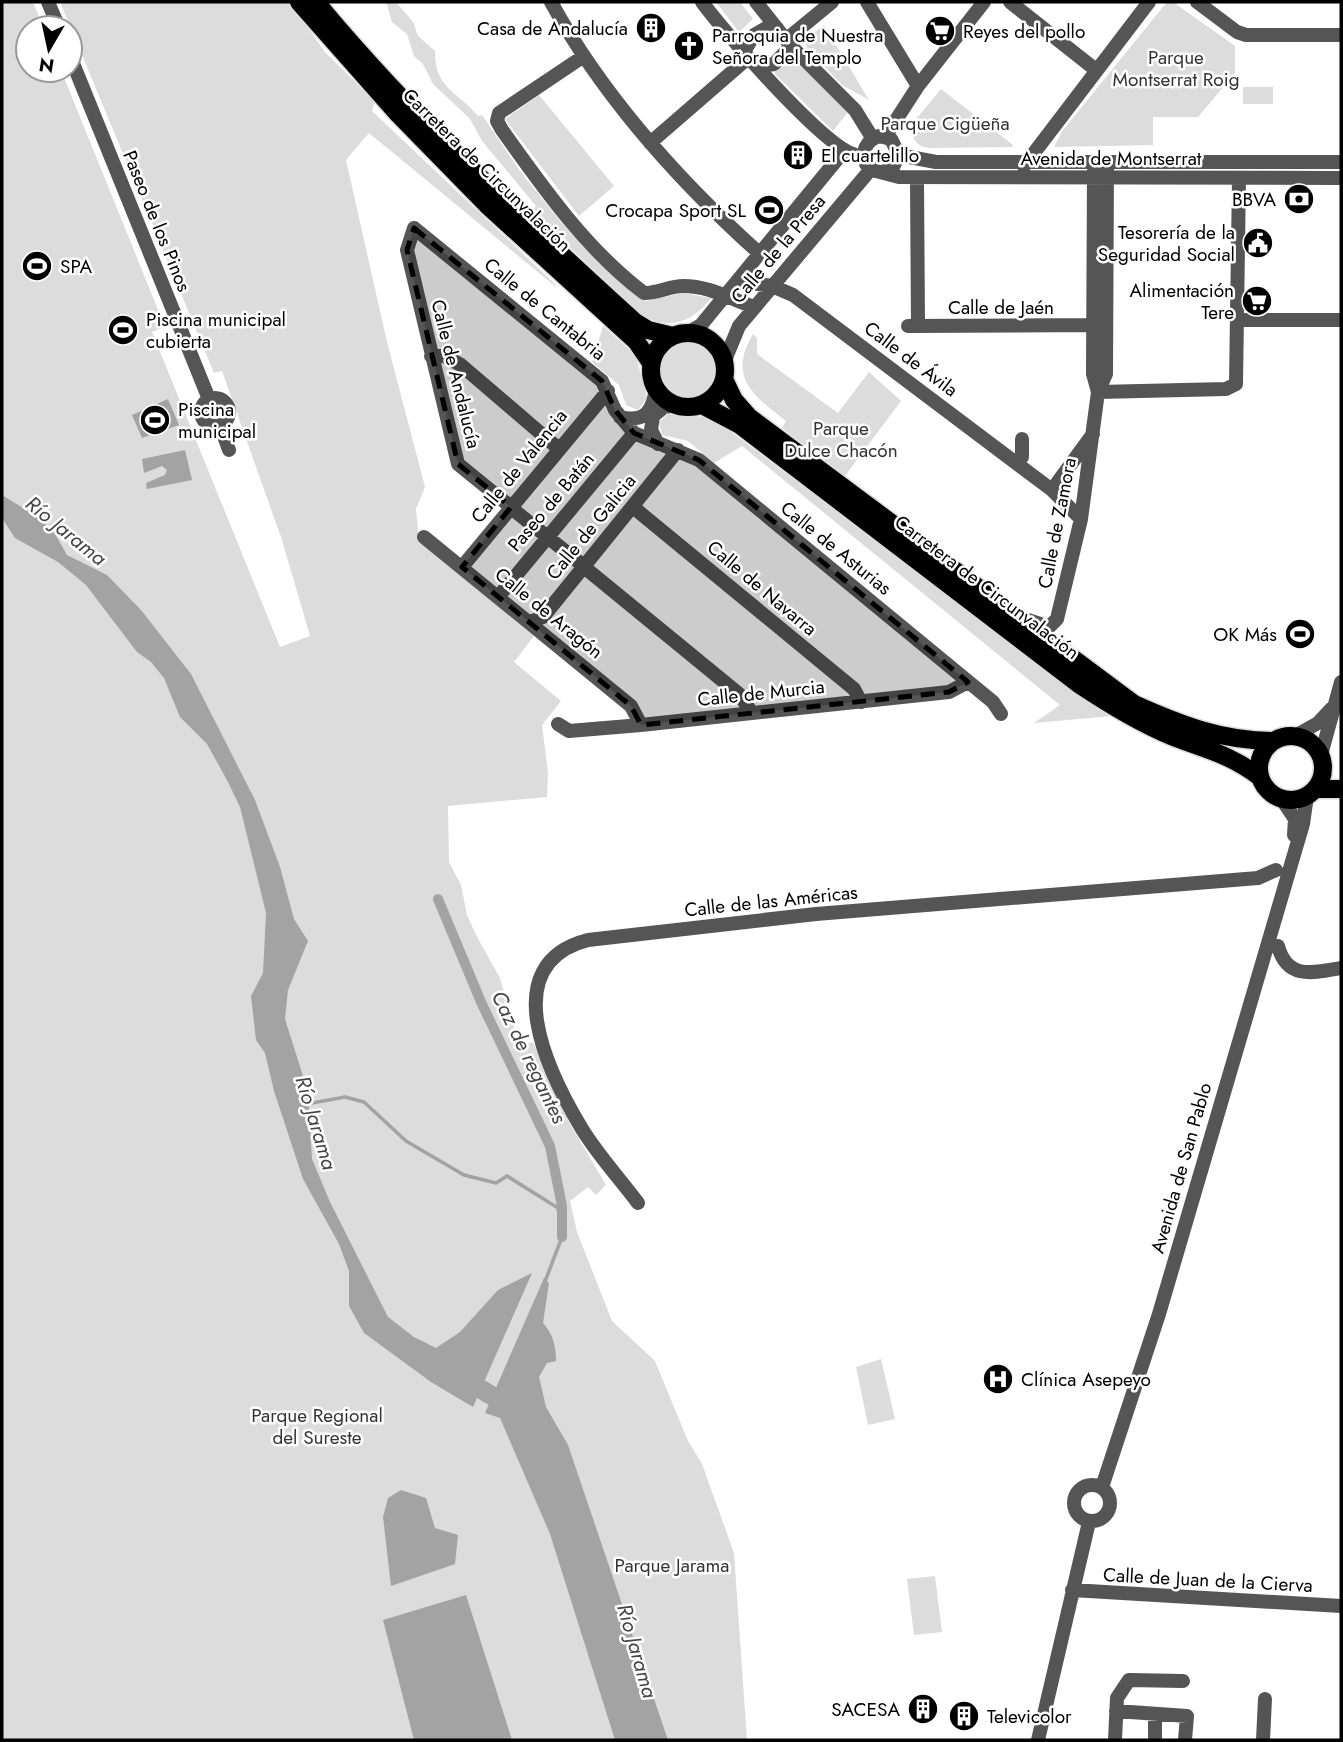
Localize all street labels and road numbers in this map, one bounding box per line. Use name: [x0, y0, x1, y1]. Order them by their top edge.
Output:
street label: Carretera de Circunvalación: [397, 82, 577, 258]
street label: Avenida de Montserrat: [1021, 145, 1202, 172]
street label: Paseo de los Pinos: [116, 146, 198, 296]
street label: Calle de la Presa: [724, 189, 832, 309]
street label: Calle de Cantabria: [478, 251, 612, 367]
street label: Calle de Jaén: [948, 294, 1054, 321]
street label: Calle de Andalucía: [424, 297, 488, 451]
street label: Calle de Ávila: [859, 315, 963, 403]
street label: Calle de Valencia: [465, 403, 573, 529]
street label: Paseo de Batán: [501, 446, 601, 558]
street label: Calle de Zamora: [1031, 455, 1083, 591]
street label: Calle de Galicia: [540, 468, 642, 586]
street label: Calle de Asturias: [775, 495, 897, 601]
street label: Carretera de Circunvalación: [889, 508, 1085, 666]
street label: Calle de Navarra: [701, 534, 823, 642]
street label: Calle de Aragón: [489, 561, 609, 665]
street label: Calle de Murcia: [696, 673, 826, 713]
street label: Calle de las Américas: [683, 878, 859, 924]
street label: Avenida de San Pablo: [1144, 1080, 1218, 1256]
street label: Calle de Juan de la Cierva: [1102, 1561, 1314, 1599]

